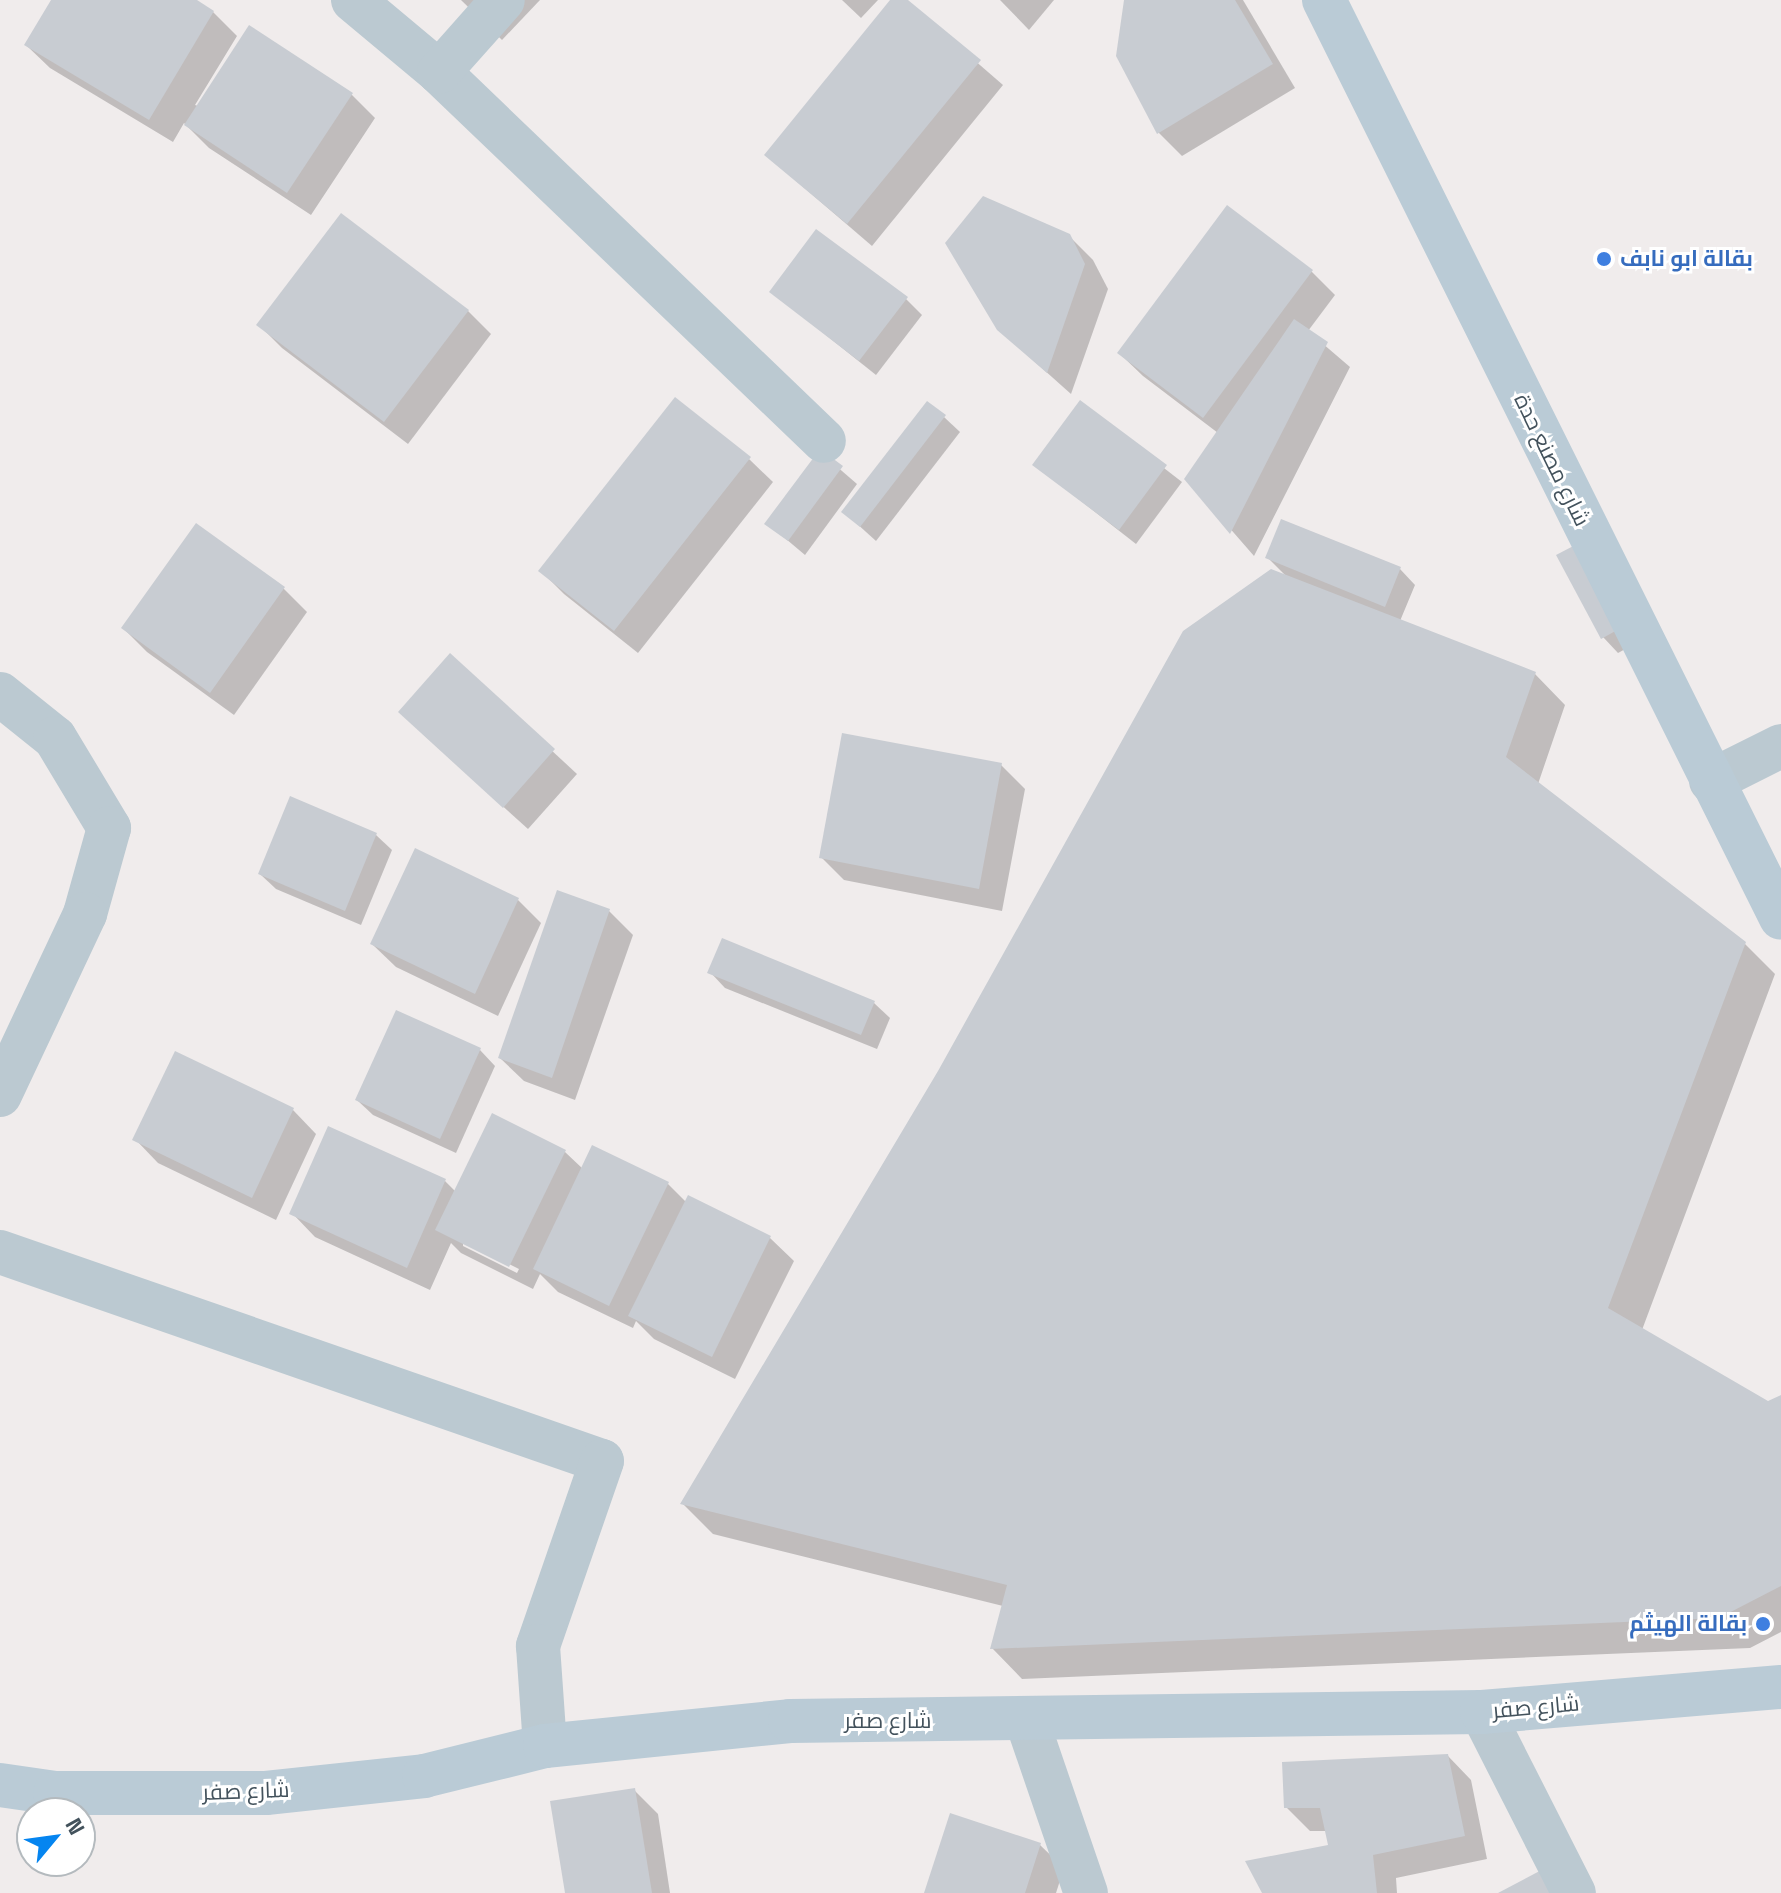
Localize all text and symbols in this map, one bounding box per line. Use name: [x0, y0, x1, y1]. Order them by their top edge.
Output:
place label: بقالة ابو نابف: [1620, 246, 1753, 272]
marker: بقالة ابو نابف: [1595, 250, 1613, 268]
street label: شارع مصنع حدة: [1509, 390, 1595, 530]
place label: بقالة الهيثم: [1629, 1611, 1747, 1637]
marker: بقالة الهيثم: [1754, 1615, 1772, 1633]
street label: شارع صفر: [1492, 1690, 1580, 1724]
street label: شارع صفر: [845, 1708, 931, 1734]
street label: شارع صفر: [202, 1776, 290, 1806]
north arrow: [16, 1797, 96, 1877]
text: N: [59, 1813, 91, 1840]

